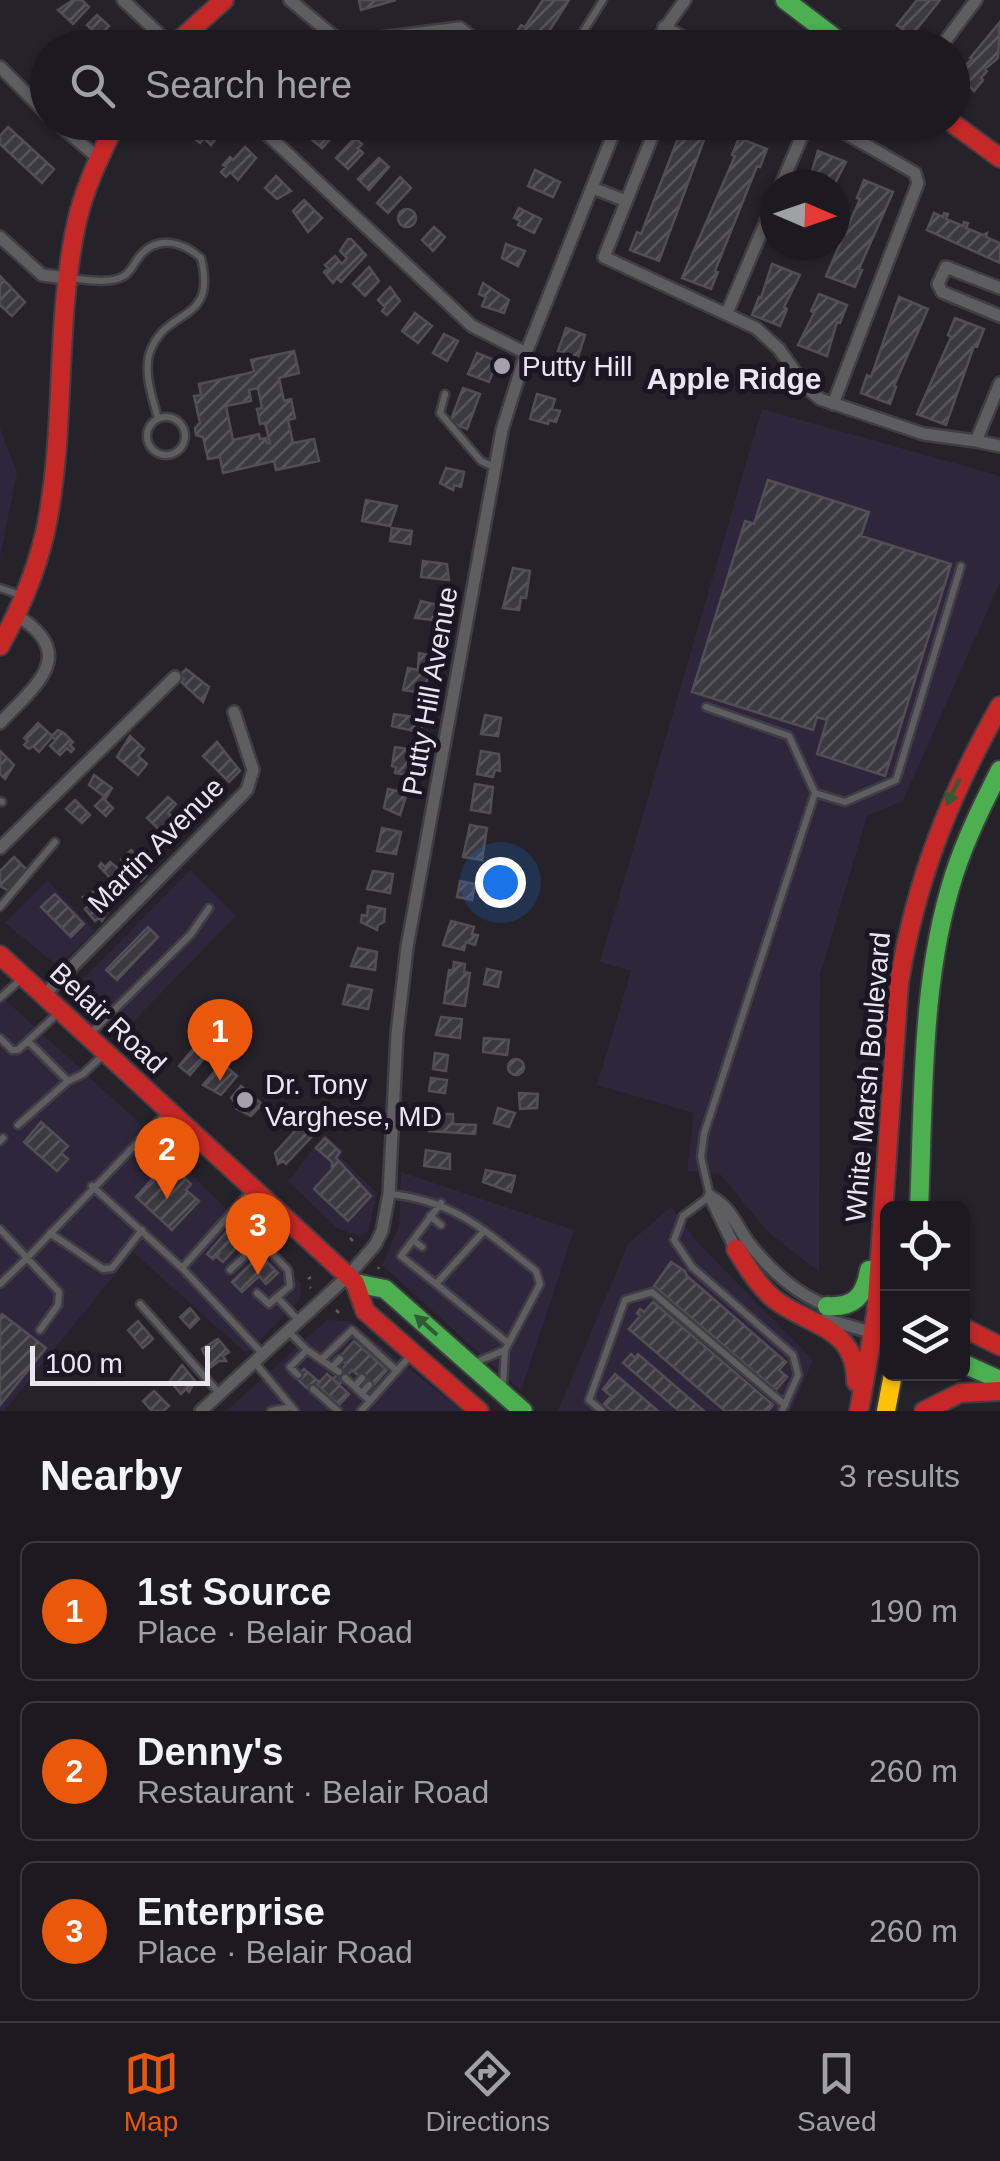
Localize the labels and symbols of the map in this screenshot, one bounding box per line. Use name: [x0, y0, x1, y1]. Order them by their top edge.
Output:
north arrow: [760, 170, 850, 260]
place label: Putty Hill: [522, 351, 632, 382]
marker: Putty Hill: [491, 355, 513, 377]
district label: Apple Ridge: [646, 362, 822, 395]
street label: Putty Hill Avenue: [396, 584, 464, 798]
street label: Martin Avenue: [82, 771, 230, 919]
one-way arrow: [944, 777, 961, 806]
your location: [475, 857, 526, 908]
street label: White Marsh Boulevard: [840, 931, 896, 1223]
street label: Belair Road: [44, 957, 172, 1079]
pin: 1: [188, 998, 252, 1081]
place label: Dr. Tony Varghese, MD: [265, 1069, 442, 1132]
marker: Dr. Tony Varghese, MD: [234, 1089, 256, 1111]
pin: 2: [134, 1116, 200, 1199]
pin: 3: [226, 1192, 290, 1275]
one-way arrow: [414, 1314, 438, 1337]
scale bar: [30, 1341, 210, 1386]

